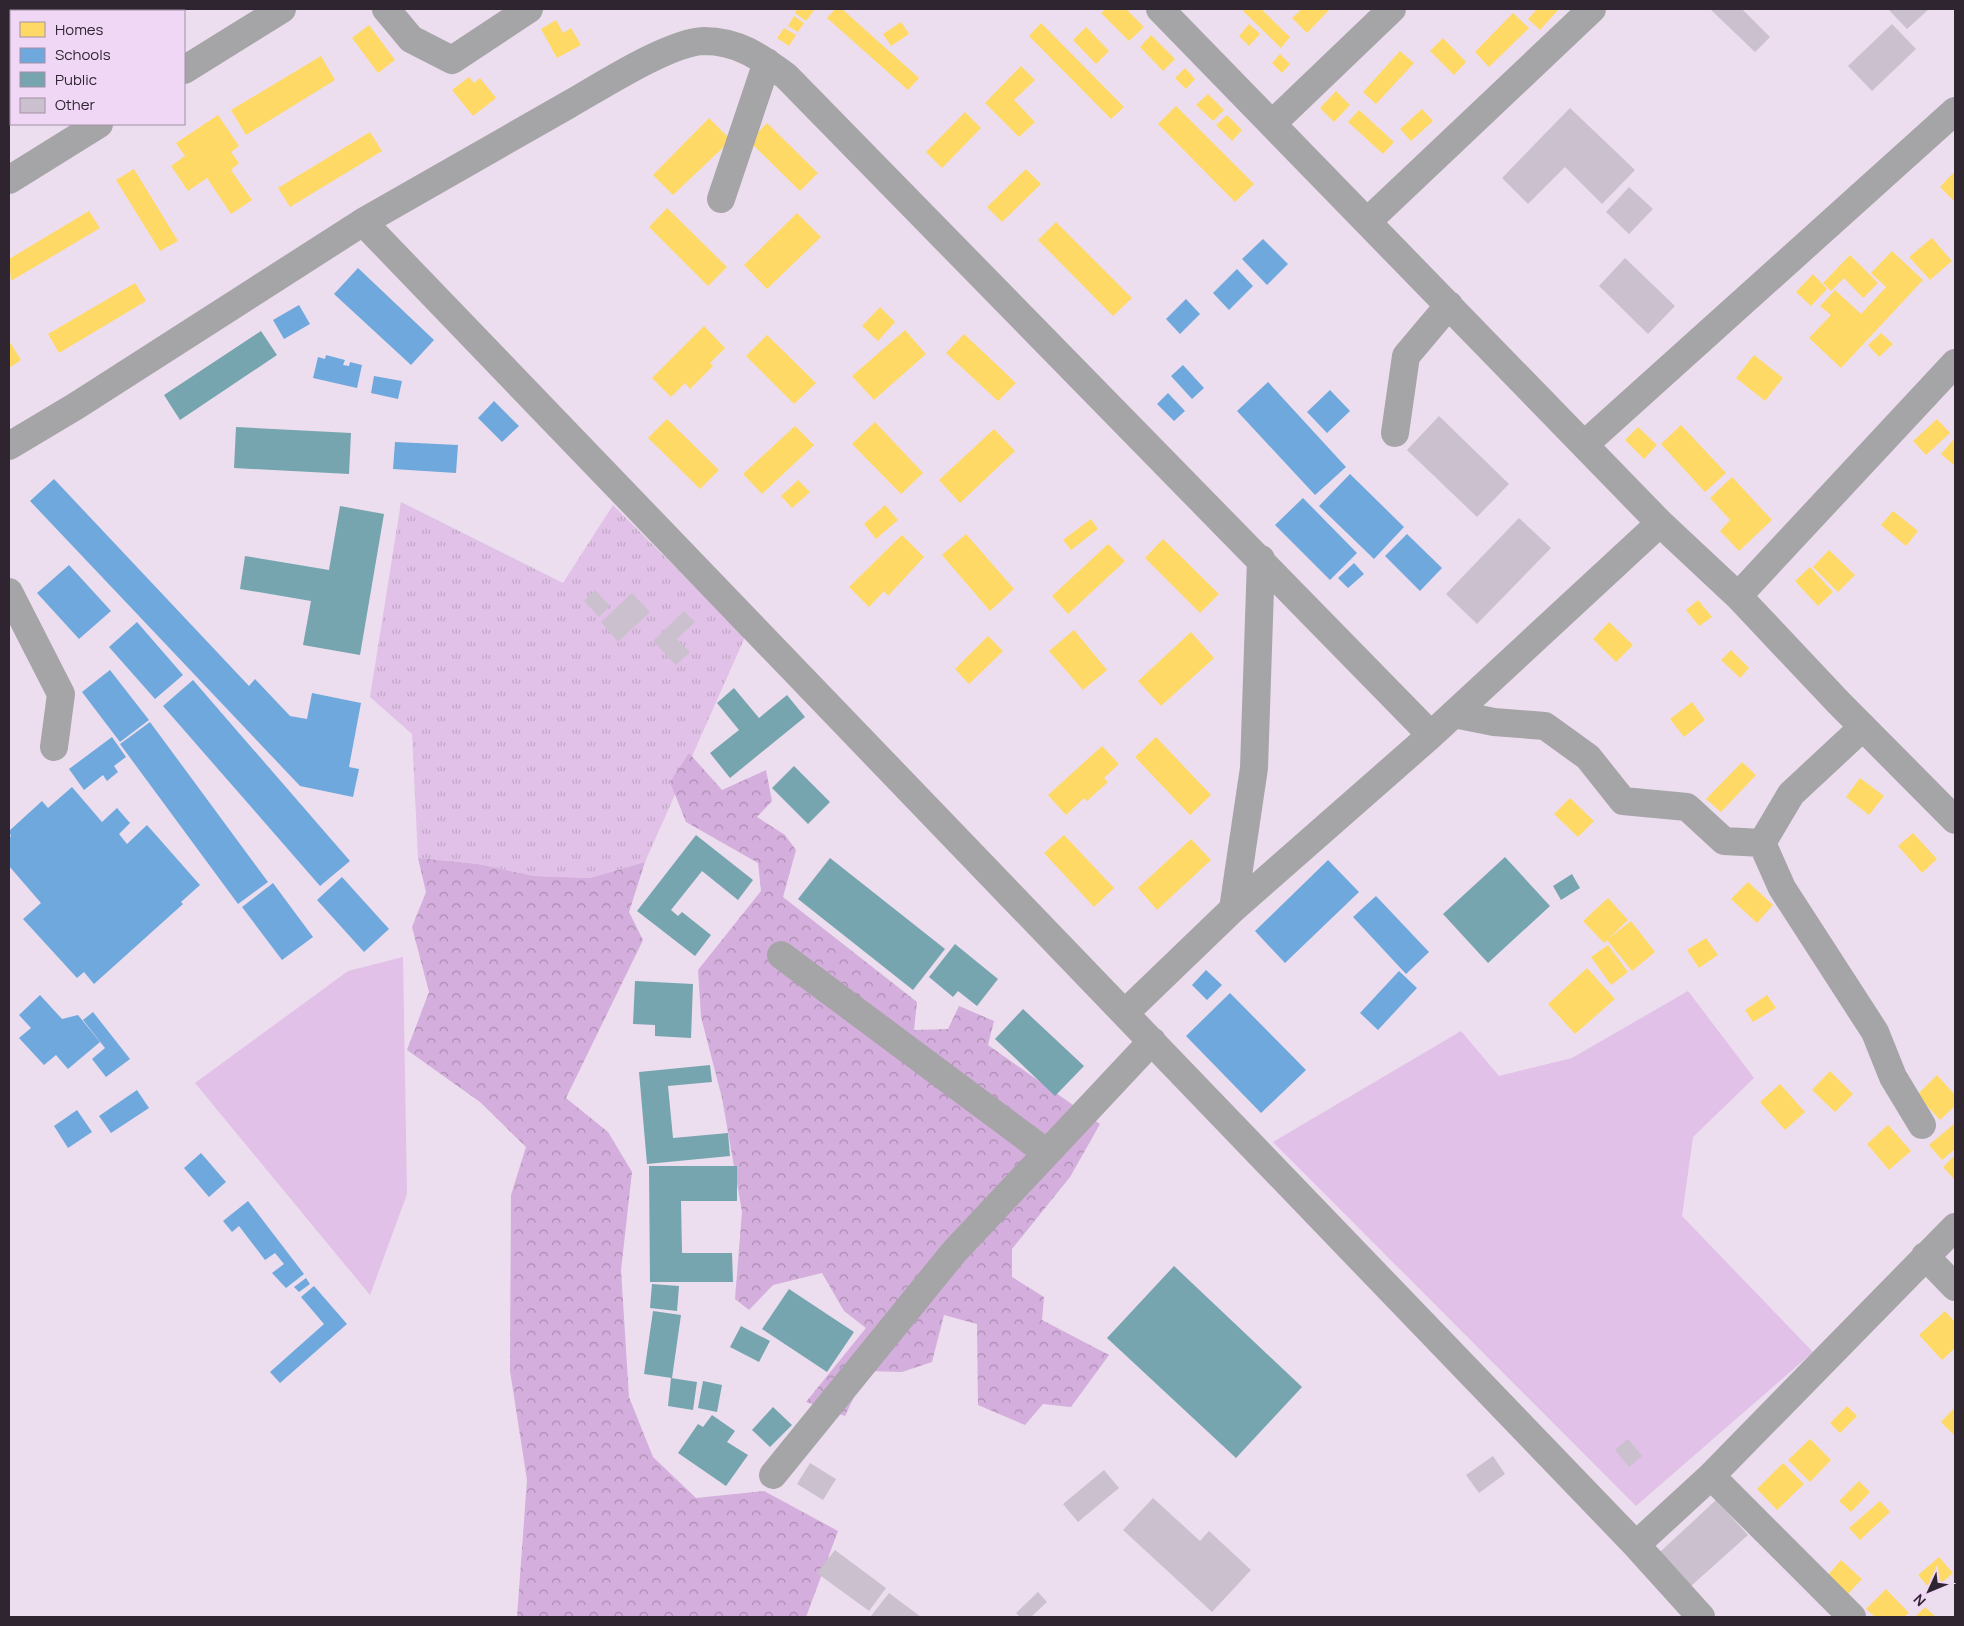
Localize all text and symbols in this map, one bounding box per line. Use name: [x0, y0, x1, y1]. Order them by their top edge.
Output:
legend: [10, 10, 185, 125]
text: Homes: [55, 19, 104, 40]
text: Schools: [55, 44, 111, 65]
text: Public: [55, 69, 97, 90]
text: Other: [55, 94, 96, 115]
north arrow: [1904, 1566, 1954, 1616]
text: N: [1909, 1590, 1930, 1611]

